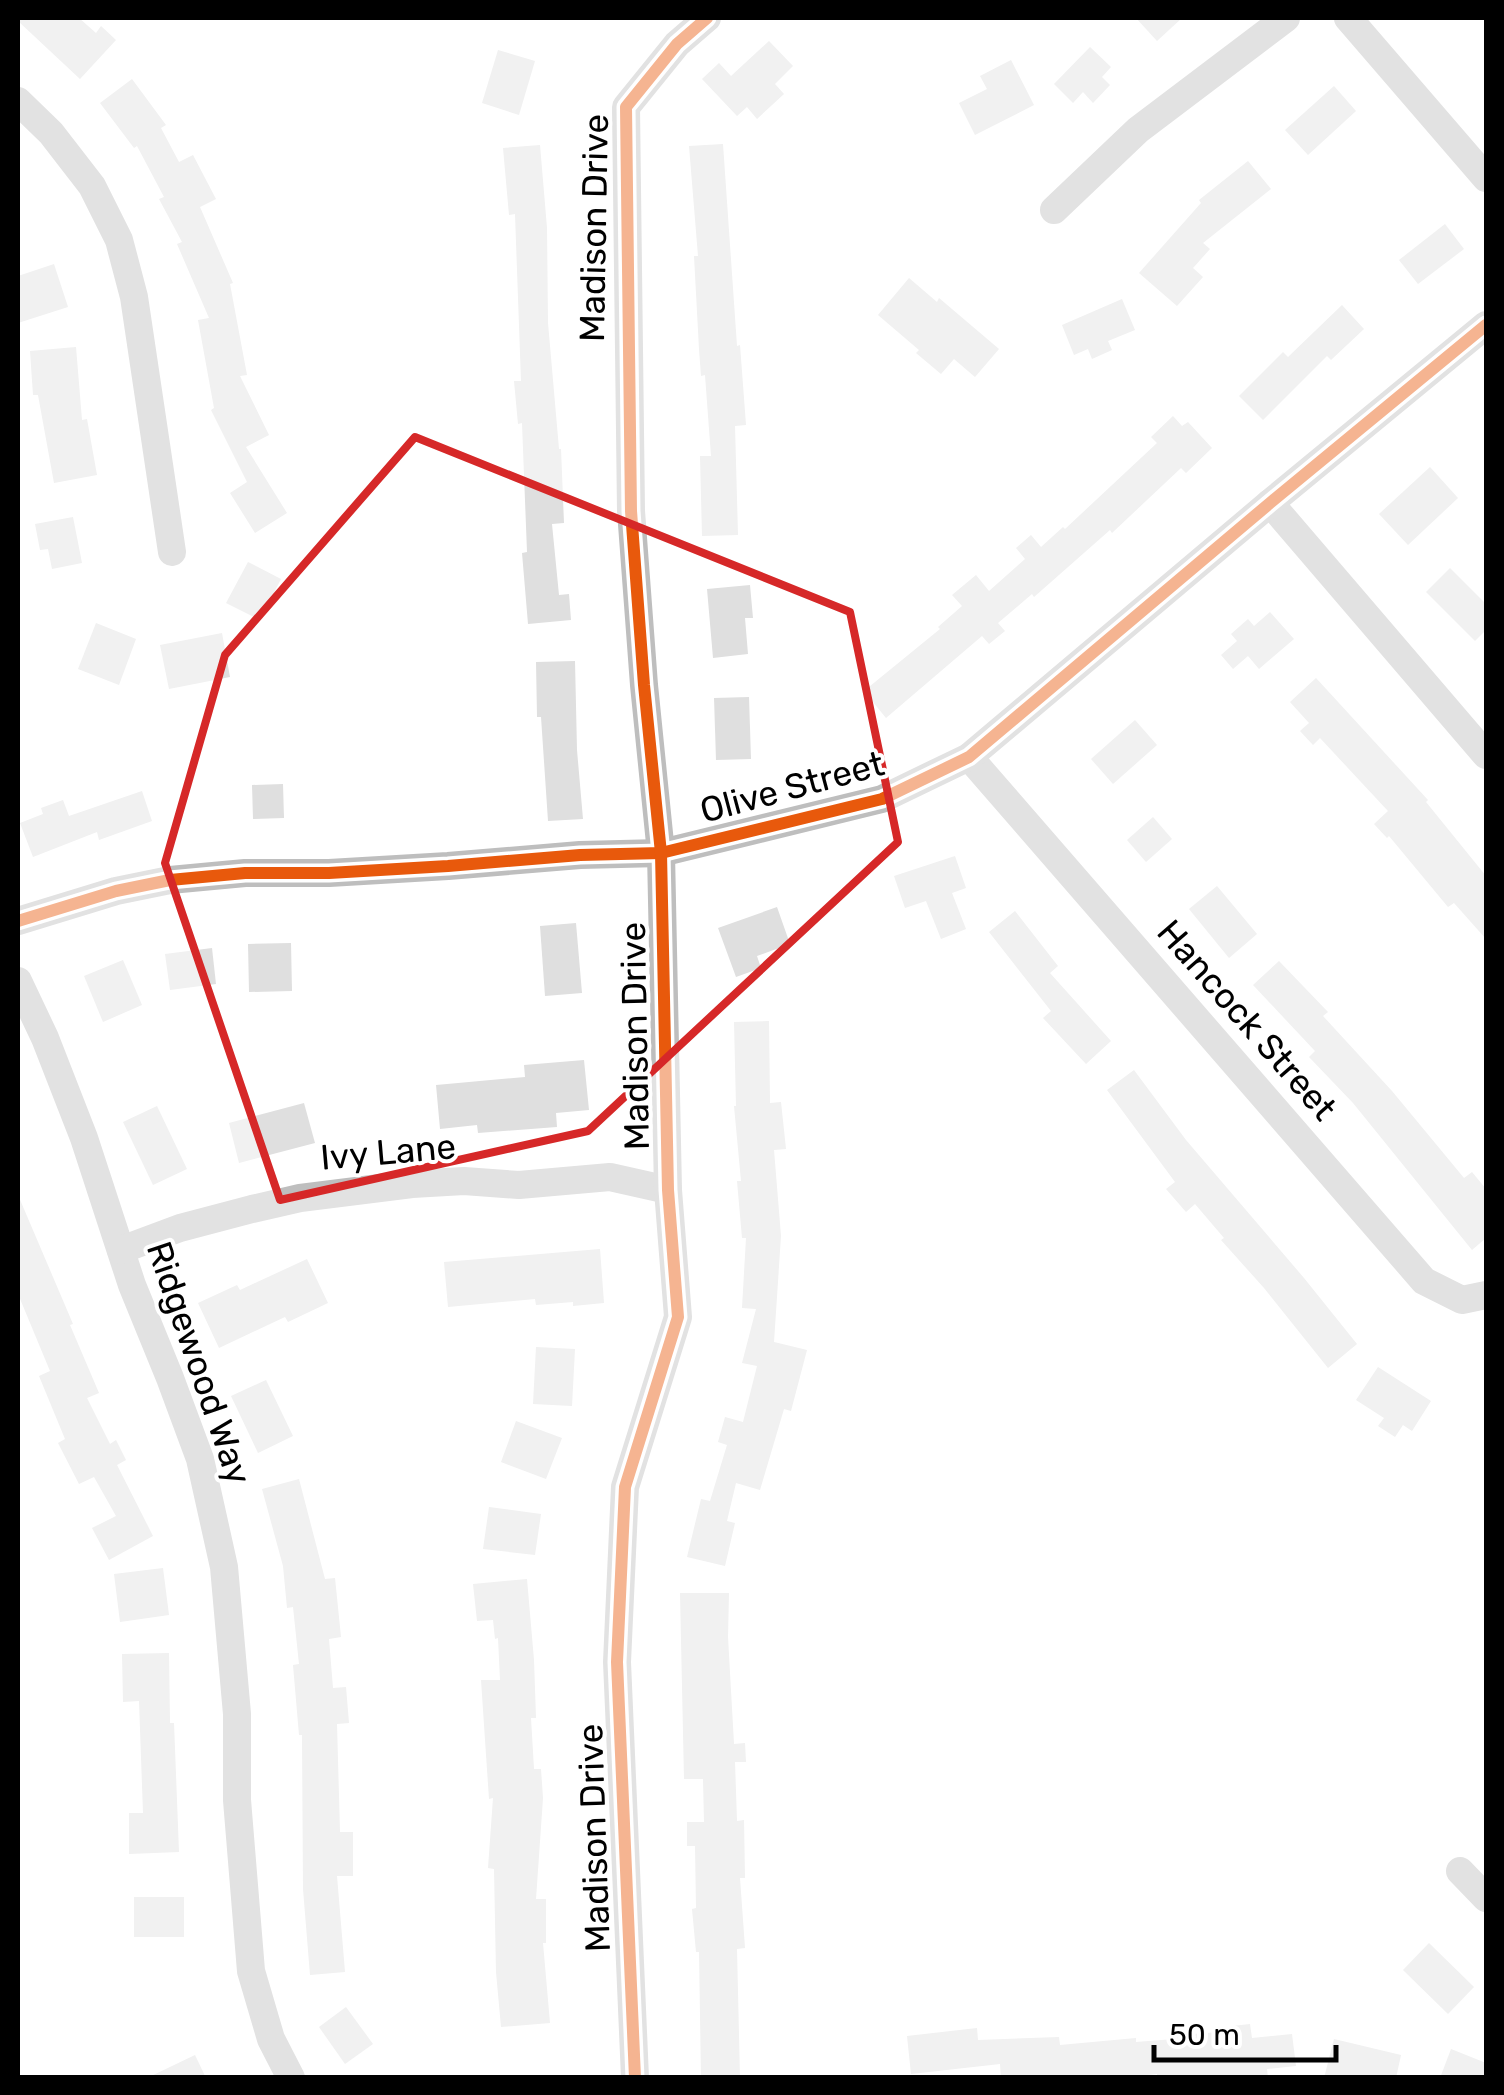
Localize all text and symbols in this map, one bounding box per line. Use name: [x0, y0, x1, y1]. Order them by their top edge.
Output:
street label: Madison Drive: [571, 113, 617, 343]
street label: Olive Street: [695, 742, 889, 832]
street label: Hancock Street: [1149, 911, 1345, 1129]
street label: Madison Drive: [612, 921, 658, 1151]
street label: Ivy Lane: [319, 1125, 457, 1179]
street label: Ridgewood Way: [138, 1236, 260, 1490]
street label: Madison Drive: [569, 1723, 619, 1953]
scale bar: [1154, 2000, 1336, 2062]
text: 50 m: [1169, 2017, 1240, 2053]

